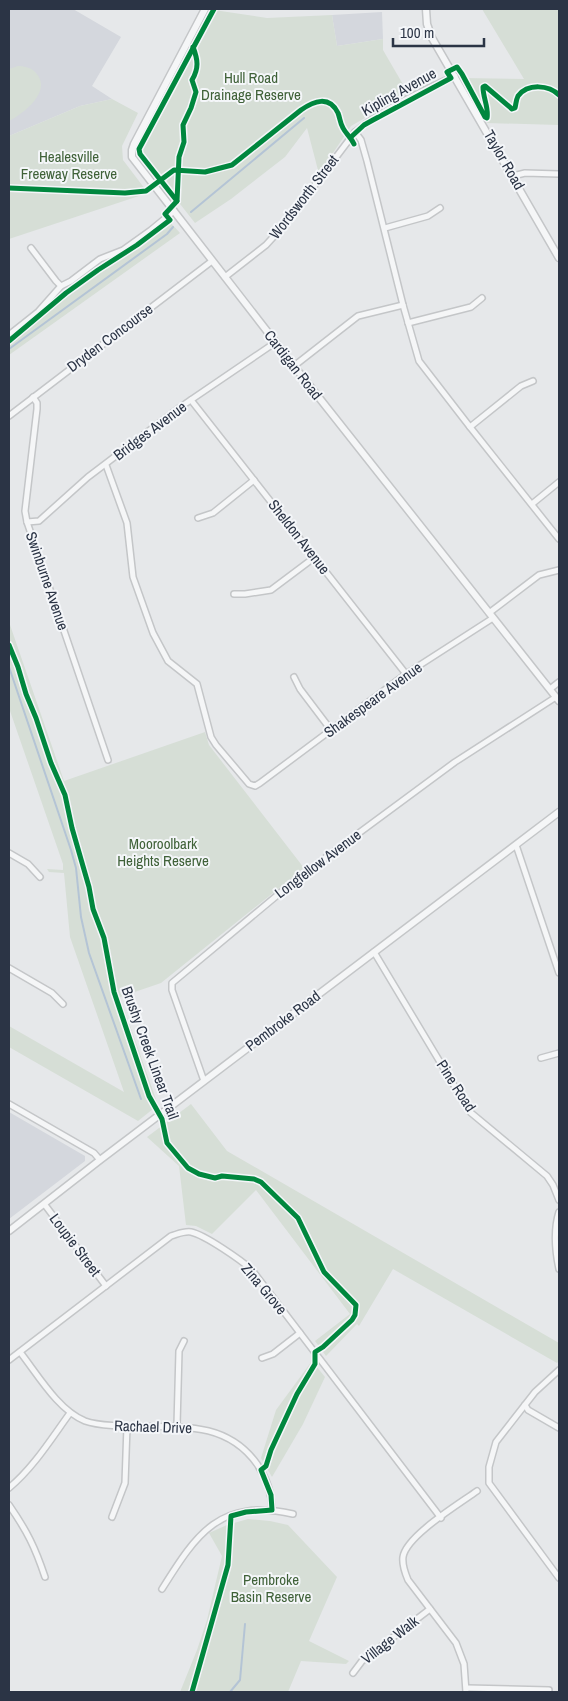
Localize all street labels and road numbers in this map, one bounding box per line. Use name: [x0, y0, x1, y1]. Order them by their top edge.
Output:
street label: Kipling Avenue: [358, 62, 440, 121]
street label: Taylor Road: [479, 126, 530, 194]
street label: Wordsworth Street: [264, 150, 344, 243]
street label: Dryden Concourse: [62, 298, 157, 377]
street label: Cardigan Road: [259, 325, 327, 404]
street label: Bridges Avenue: [109, 396, 191, 465]
street label: Sheldon Avenue: [264, 495, 335, 578]
street label: Swinburne Avenue: [21, 529, 74, 633]
street label: Shakespeare Avenue: [319, 657, 426, 742]
street label: Longfellow Avenue: [270, 824, 365, 903]
street label: Brushy Creek Linear Trail: [117, 983, 184, 1122]
street label: Pembroke Road: [241, 985, 325, 1056]
street label: Pine Road: [432, 1056, 481, 1116]
street label: Loupie Street: [45, 1209, 106, 1281]
street label: Zina Grove: [237, 1258, 292, 1319]
street label: Rachael Drive: [114, 1415, 192, 1438]
street label: Village Walk: [357, 1610, 423, 1669]

